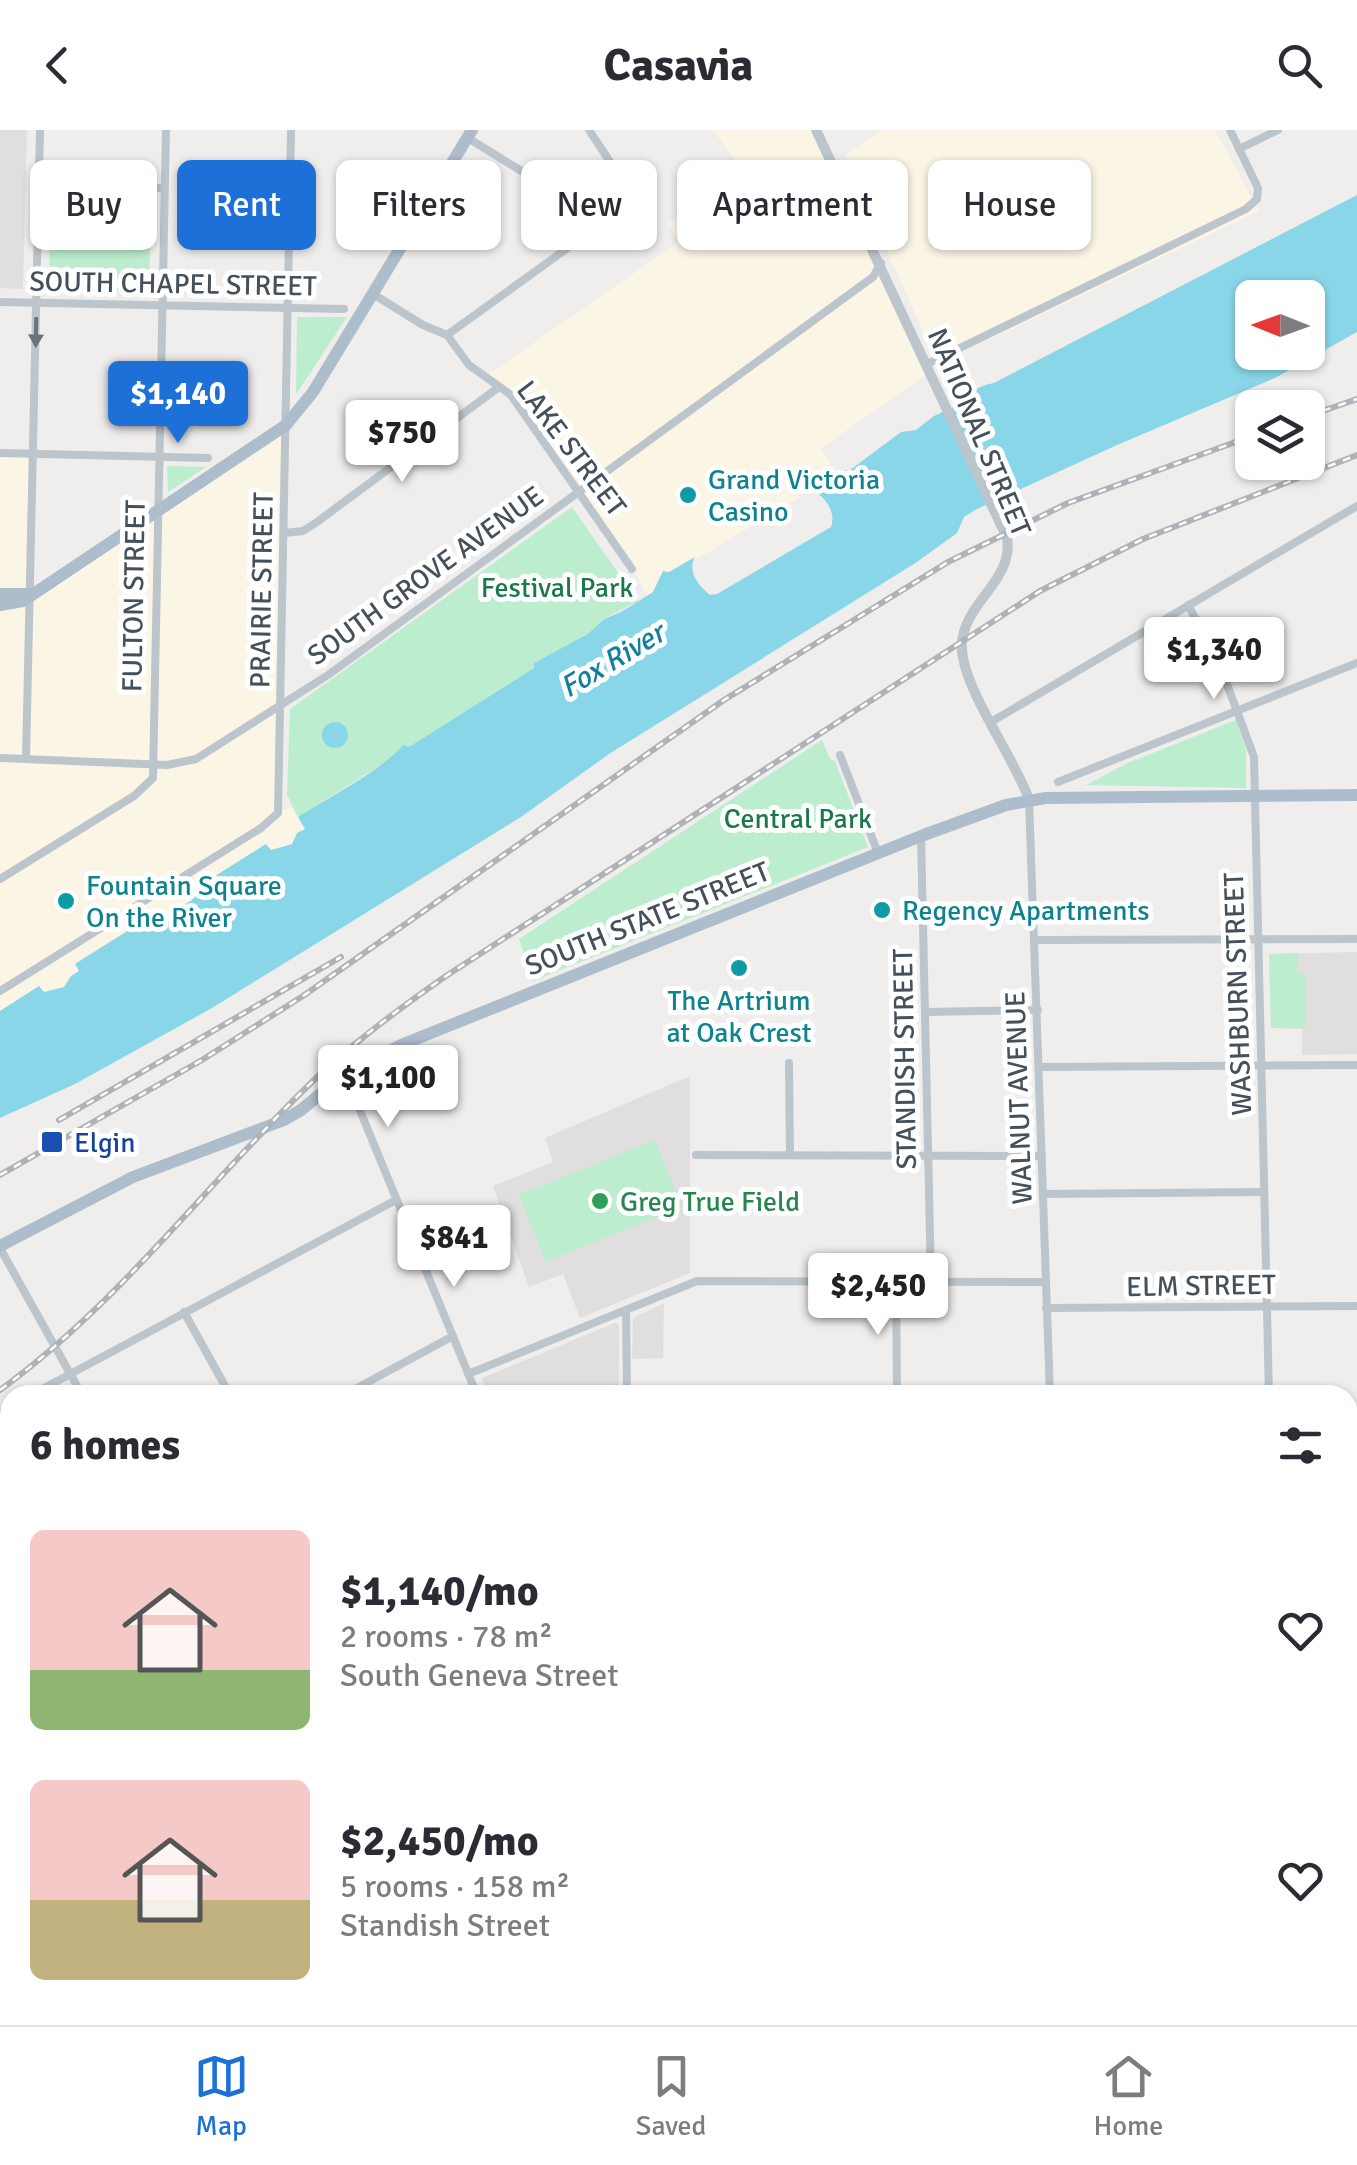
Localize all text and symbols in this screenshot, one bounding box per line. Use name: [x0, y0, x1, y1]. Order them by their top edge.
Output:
icon: back: [30, 38, 85, 93]
text: Casavia: [604, 38, 753, 93]
icon: search: [1272, 38, 1327, 93]
chip: Buy: [30, 160, 157, 250]
chip: Rent: [177, 160, 316, 250]
chip: Filters: [336, 160, 501, 250]
chip: New: [521, 160, 657, 250]
chip: Apartment: [677, 160, 908, 250]
chip: House: [928, 160, 1091, 250]
street label: SOUTH CHAPEL STREET: [29, 264, 317, 304]
north arrow: [1235, 280, 1325, 370]
map controls: [1235, 280, 1325, 480]
one-way arrow: [27, 317, 43, 349]
street label: NATIONAL STREET: [920, 323, 1038, 542]
pin: $1,140: [97, 361, 259, 446]
text: $1,140: [130, 374, 226, 413]
street label: LAKE STREET: [509, 374, 633, 523]
button: layers: [1235, 390, 1325, 480]
pin: $750: [343, 400, 461, 485]
text: $750: [367, 413, 437, 452]
place label: Grand Victoria Casino: [708, 463, 880, 529]
street label: SOUTH GROVE AVENUE: [301, 479, 550, 673]
marker: Grand Victoria Casino: [677, 484, 699, 506]
street label: PRAIRIE STREET: [243, 492, 281, 688]
street label: FULTON STREET: [115, 499, 153, 692]
park label: Festival Park: [481, 571, 633, 605]
water label: Fox River: [553, 613, 675, 706]
pin: $1,340: [1133, 617, 1295, 702]
text: $1,340: [1166, 630, 1262, 669]
park label: Central Park: [724, 802, 872, 836]
street label: SOUTH STATE STREET: [520, 854, 775, 983]
place label: Fountain Square On the River: [86, 869, 282, 935]
street label: WASHBURN STREET: [1217, 872, 1259, 1116]
marker: Fountain Square On the River: [55, 890, 77, 912]
place label: Regency Apartments: [902, 894, 1149, 928]
marker: Regency Apartments: [871, 899, 893, 921]
street label: STANDISH STREET: [886, 948, 924, 1170]
marker: The Artrium at Oak Crest: [728, 957, 750, 979]
place label: The Artrium at Oak Crest: [666, 984, 812, 1050]
street label: WALNUT AVENUE: [998, 991, 1040, 1205]
pin: $1,100: [307, 1045, 469, 1130]
text: $1,100: [340, 1058, 436, 1097]
place label: Elgin: [74, 1126, 135, 1160]
marker: Elgin: [39, 1129, 65, 1155]
place label: Greg True Field: [620, 1185, 800, 1219]
marker: Greg True Field: [589, 1190, 611, 1212]
pin: $841: [395, 1205, 513, 1290]
text: $841: [419, 1218, 489, 1257]
pin: $2,450: [797, 1253, 959, 1338]
text: $2,450: [830, 1266, 926, 1305]
street label: ELM STREET: [1126, 1268, 1276, 1304]
icon: filters: [1273, 1418, 1328, 1473]
text: 6 homes: [30, 1420, 180, 1471]
text: $1,140/mo: [340, 1566, 539, 1617]
icon: home: [110, 1570, 230, 1690]
icon: heart: [1273, 1603, 1328, 1658]
text: 2 rooms · 78 m²: [340, 1617, 553, 1656]
text: South Geneva Street: [340, 1656, 618, 1695]
text: $2,450/mo: [340, 1816, 539, 1867]
icon: home: [110, 1820, 230, 1940]
icon: heart: [1273, 1853, 1328, 1908]
text: 5 rooms · 158 m²: [340, 1867, 570, 1906]
text: Standish Street: [340, 1906, 550, 1945]
tab: Map: [194, 2049, 249, 2143]
tab: Saved: [636, 2049, 706, 2143]
tab: Home: [1094, 2049, 1163, 2143]

